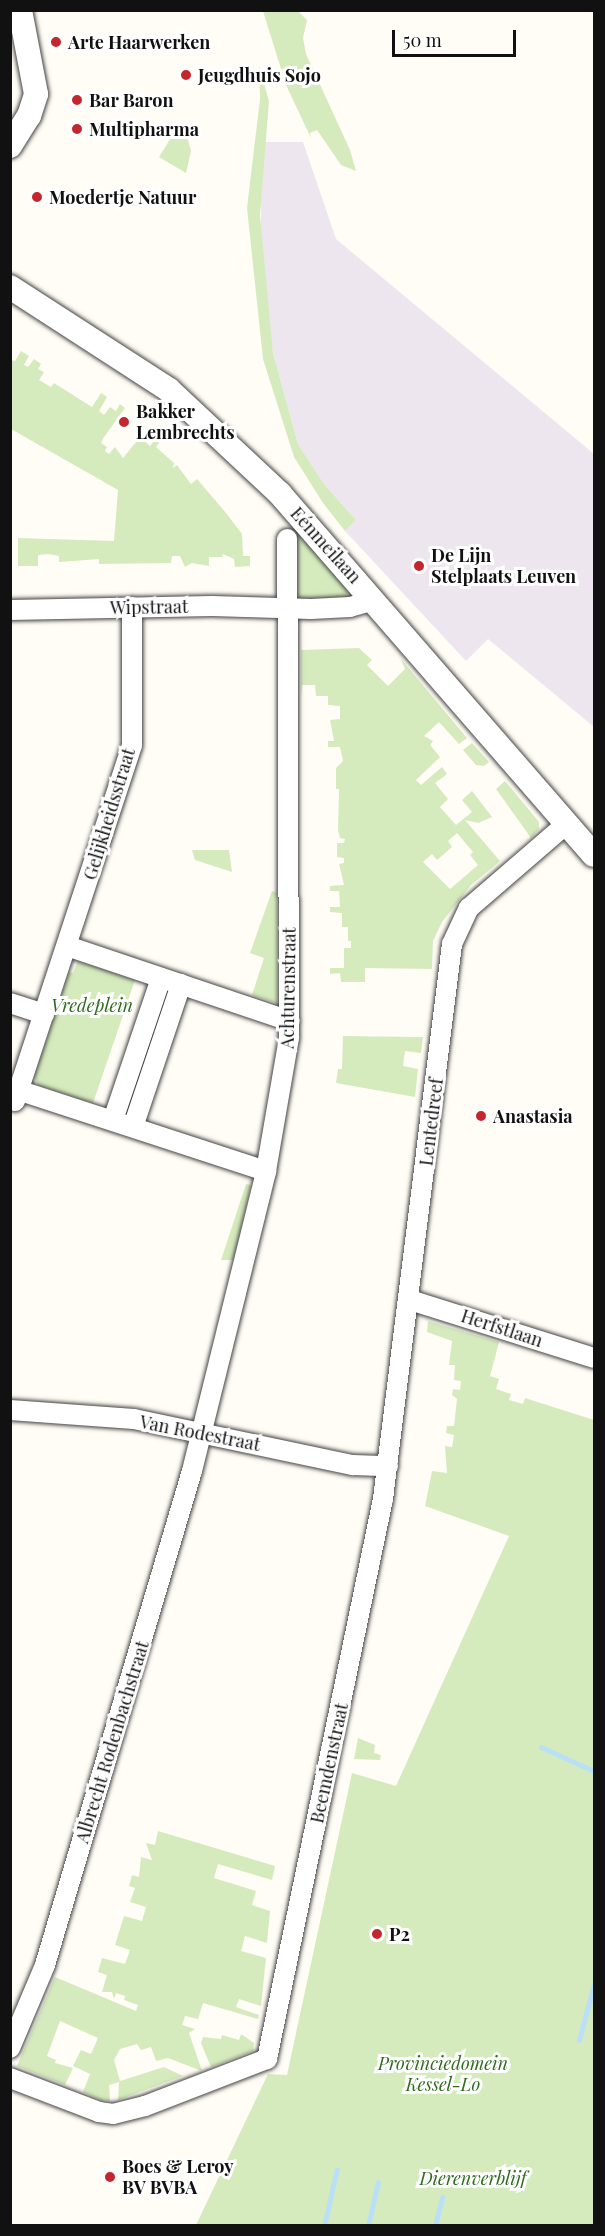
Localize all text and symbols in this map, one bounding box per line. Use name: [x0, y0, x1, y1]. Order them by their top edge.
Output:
scale bar: [395, 18, 520, 56]
text: 50 m: [403, 28, 442, 52]
place label: Arte Haarwerken: [68, 31, 210, 53]
marker: Arte Haarwerken: [49, 35, 63, 49]
place label: Jeugdhuis Sojo: [198, 64, 321, 86]
marker: Jeugdhuis Sojo: [179, 68, 193, 82]
place label: Bar Baron: [89, 89, 174, 111]
marker: Bar Baron: [70, 93, 84, 107]
place label: Multipharma: [89, 118, 199, 140]
marker: Multipharma: [70, 122, 84, 136]
place label: Moedertje Natuur: [49, 186, 196, 208]
marker: Moedertje Natuur: [30, 190, 44, 204]
place label: Bakker Lembrechts: [136, 401, 235, 444]
marker: Bakker Lembrechts: [117, 415, 131, 429]
street label: Eénmeilaan: [286, 502, 366, 588]
place label: De Lijn Stelplaats Leuven: [431, 545, 576, 588]
marker: De Lijn Stelplaats Leuven: [412, 559, 426, 573]
street label: Wipstraat: [110, 596, 188, 618]
street label: Gelijkheidsstraat: [79, 746, 139, 882]
street label: Achturenstraat: [276, 927, 300, 1049]
park label: Vredeplein: [51, 994, 133, 1016]
street label: Lentedreef: [415, 1077, 447, 1167]
place label: Anastasia: [493, 1105, 573, 1127]
marker: Anastasia: [474, 1109, 488, 1123]
street label: Herfstlaan: [458, 1305, 546, 1351]
street label: Van Rodestraat: [138, 1411, 262, 1455]
street label: Albrecht Rodenbachstraat: [71, 1638, 153, 1846]
street label: Beemdenstraat: [306, 1701, 352, 1825]
place label: P2: [389, 1923, 410, 1945]
marker: P2: [370, 1927, 384, 1941]
park label: Provinciedomein Kessel-Lo: [378, 2053, 508, 2096]
place label: Boes & Leroy BV BVBA: [122, 2156, 234, 2198]
park label: Dierenverblijf: [420, 2167, 526, 2189]
marker: Boes & Leroy BV BVBA: [103, 2170, 117, 2184]

